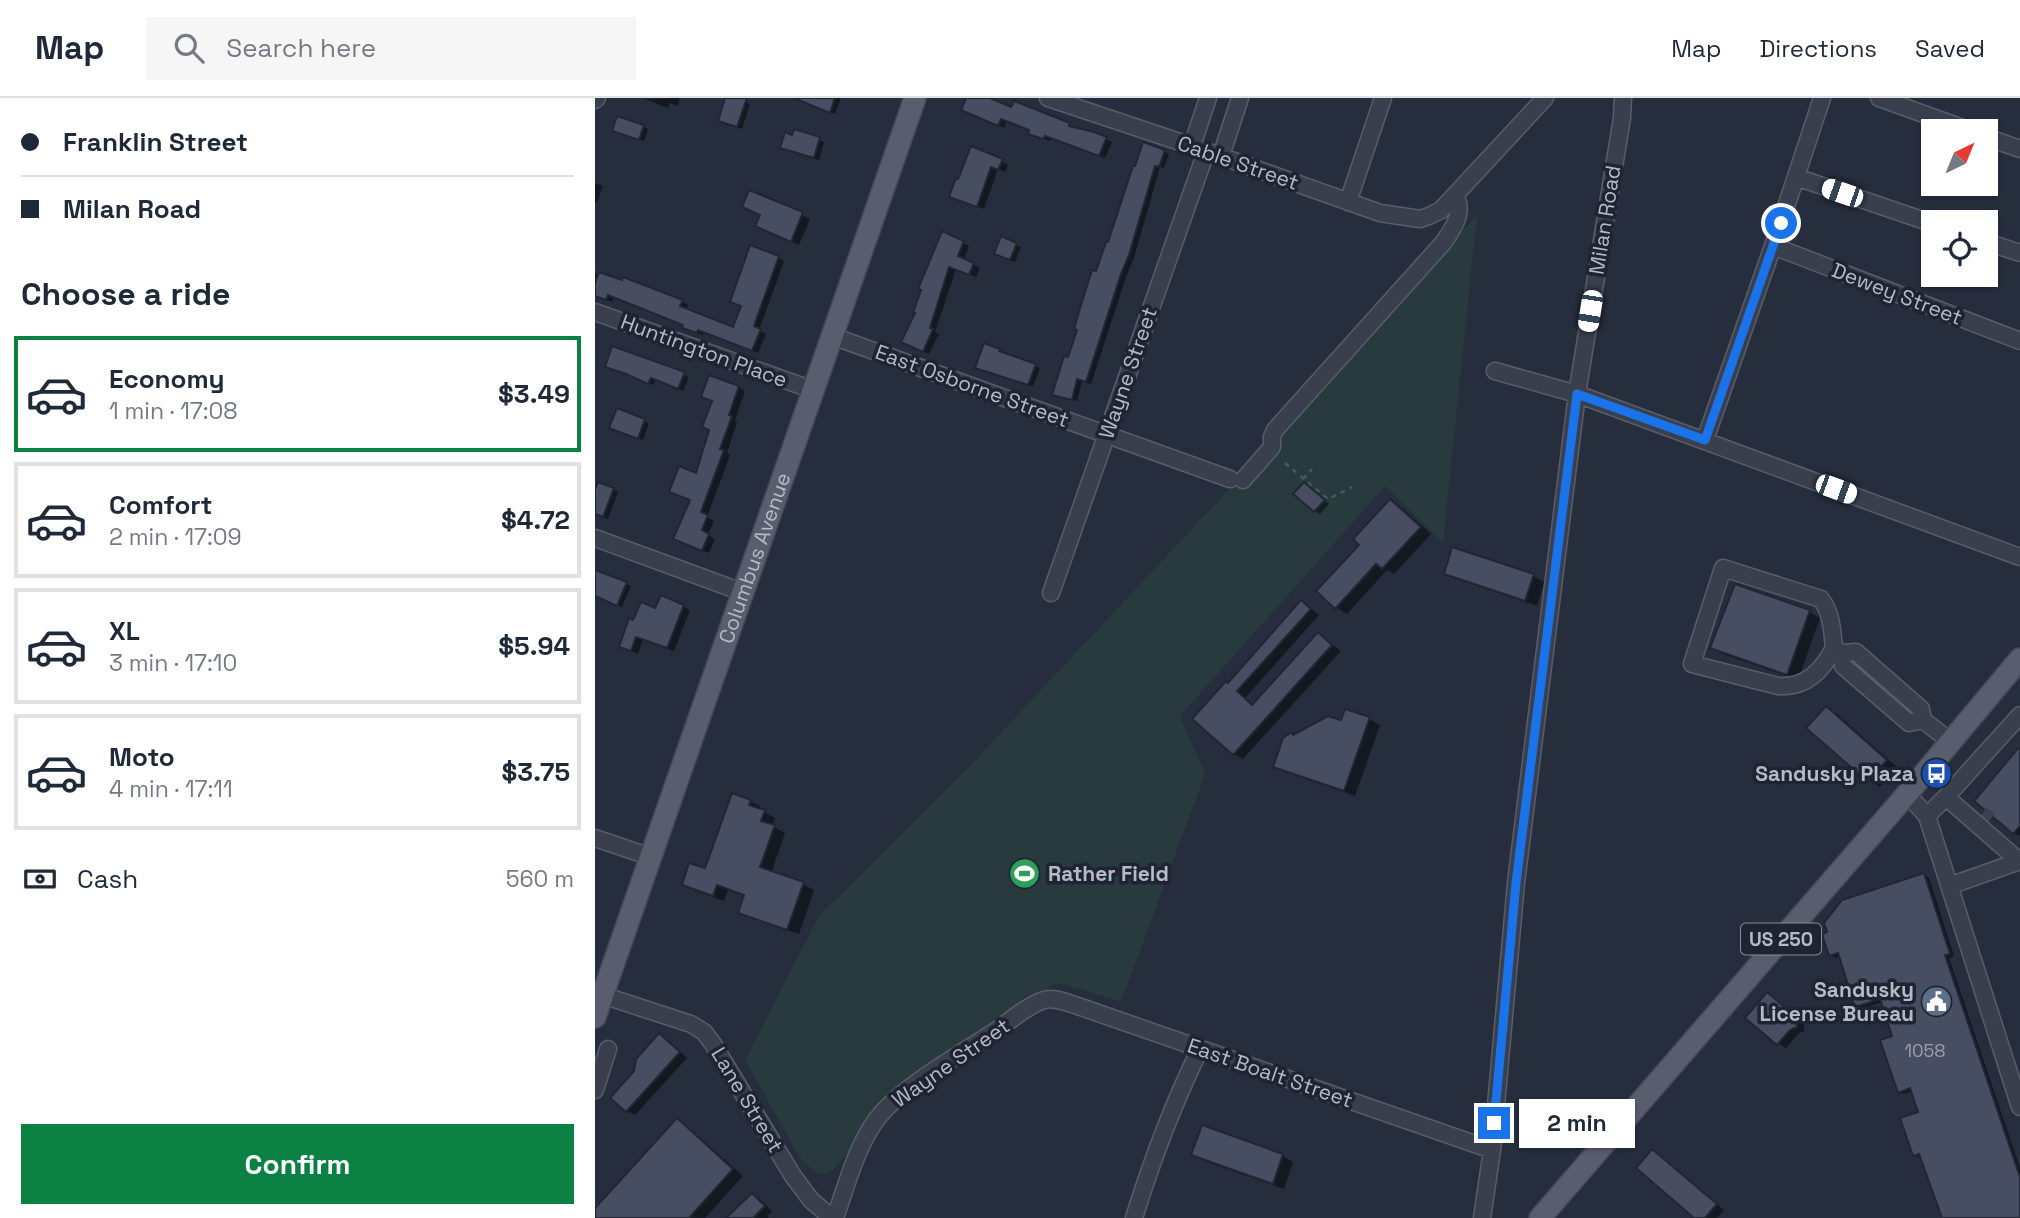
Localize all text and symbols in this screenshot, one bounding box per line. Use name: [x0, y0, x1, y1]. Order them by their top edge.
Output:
search box: [146, 17, 636, 80]
text: Map: [35, 27, 104, 69]
icon: search: [170, 29, 208, 67]
text: Search here: [226, 31, 376, 65]
text: Map: [1671, 33, 1721, 64]
text: Directions: [1759, 33, 1877, 64]
text: Saved: [1915, 33, 1985, 64]
north arrow: [1921, 119, 1999, 196]
map controls: [1921, 119, 1998, 287]
text: Franklin Street: [63, 125, 248, 159]
street label: Cable Street: [1174, 129, 1302, 196]
street label: Milan Road: [1583, 163, 1626, 277]
car: [1819, 176, 1866, 210]
text: Milan Road: [63, 192, 201, 226]
route start: [1765, 207, 1797, 239]
button: locate: [1921, 210, 1998, 287]
street label: Dewey Street: [1828, 256, 1966, 331]
text: Choose a ride: [21, 274, 231, 314]
car: [1577, 289, 1604, 333]
street label: Wayne Street: [1092, 303, 1163, 442]
street label: Huntington Place: [617, 308, 791, 393]
street label: East Osborne Street: [872, 338, 1073, 433]
text: Economy: [109, 362, 225, 396]
icon: car: [25, 363, 88, 426]
text: $3.49: [498, 377, 570, 411]
text: 1 min · 17:08: [109, 396, 238, 426]
street label: Columbus Avenue: [712, 469, 797, 647]
car: [1813, 472, 1860, 506]
text: Comfort: [109, 488, 212, 522]
icon: car: [25, 489, 88, 552]
text: $4.72: [501, 503, 570, 537]
text: 2 min · 17:09: [109, 522, 242, 552]
text: XL: [109, 614, 140, 648]
icon: car: [25, 615, 88, 678]
text: $5.94: [498, 629, 570, 663]
text: 3 min · 17:10: [109, 648, 237, 678]
text: Moto: [109, 740, 175, 774]
icon: car: [25, 741, 88, 804]
text: $3.75: [502, 755, 570, 789]
bus stop icon: Sandusky Plaza: [1920, 757, 1954, 791]
place label: Sandusky Plaza: [1755, 760, 1914, 787]
text: 4 min · 17:11: [109, 774, 233, 804]
sports icon: Rather Field: [1008, 857, 1042, 891]
icon: cash: [21, 860, 59, 898]
place label: Rather Field: [1048, 860, 1169, 887]
text: Cash: [77, 862, 138, 896]
text: 560 m: [506, 864, 574, 894]
road number: US 250: [1741, 924, 1821, 954]
place label: Sandusky License Bureau: [1760, 976, 1914, 1027]
public building icon: Sandusky License Bureau: [1920, 985, 1954, 1019]
street label: Wayne Street: [887, 1012, 1015, 1113]
street label: East Boalt Street: [1184, 1032, 1356, 1113]
house number: 1058: [1904, 1039, 1946, 1062]
street label: Lane Street: [705, 1042, 789, 1157]
callout: 2 min: [1518, 1098, 1634, 1148]
route end: [1478, 1107, 1510, 1139]
text: 2 min: [1547, 1108, 1607, 1138]
button: Confirm: [21, 1124, 574, 1204]

